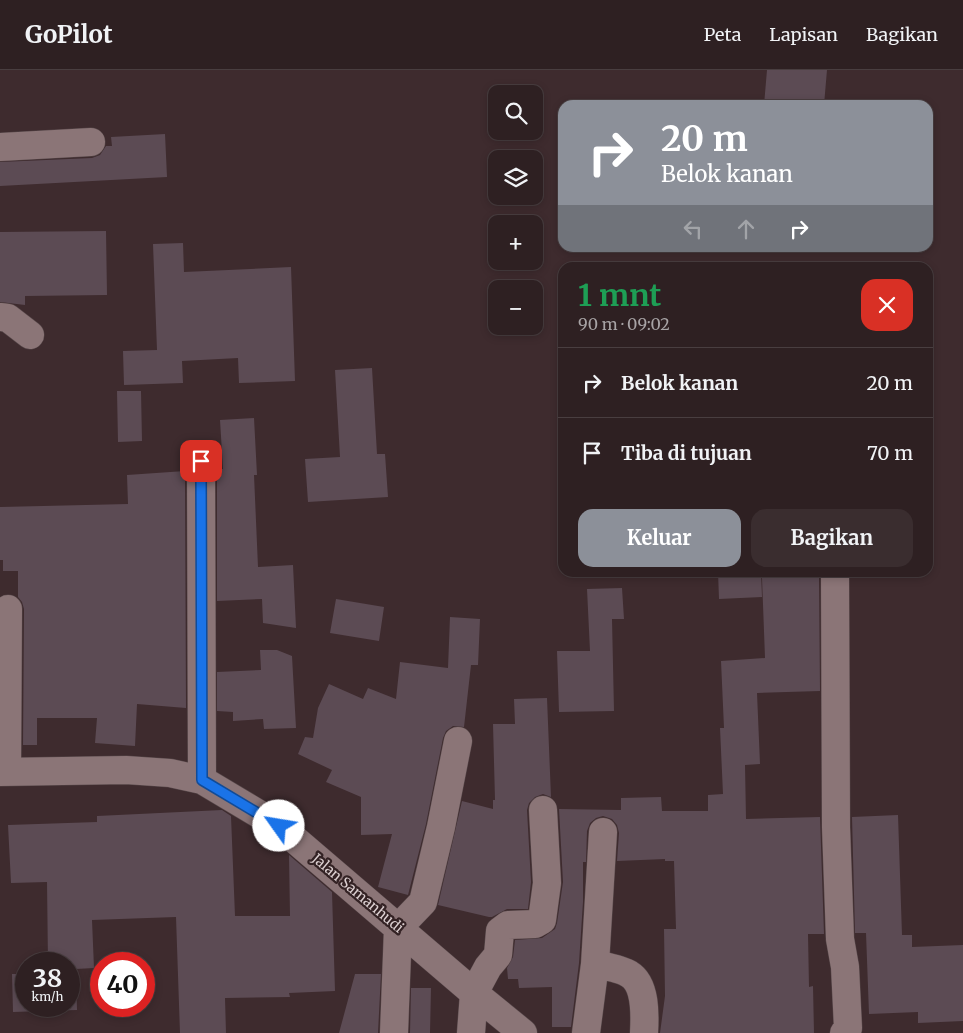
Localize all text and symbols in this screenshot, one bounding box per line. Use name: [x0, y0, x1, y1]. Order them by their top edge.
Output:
text: GoPilot: [25, 19, 113, 50]
text: Peta: [704, 23, 741, 46]
text: Lapisan: [769, 23, 838, 46]
text: Bagikan: [866, 23, 938, 46]
map controls: [488, 85, 543, 335]
button: search: [488, 85, 543, 140]
text: 20 m: [661, 117, 748, 161]
icon: right: [578, 120, 643, 185]
button: layers: [488, 150, 543, 205]
text: Belok kanan: [661, 160, 793, 188]
button: +: [488, 215, 543, 270]
icon: left: [679, 215, 707, 243]
icon: ahead: [732, 215, 760, 243]
icon: right: [785, 215, 813, 243]
text: 1 mnt: [578, 276, 661, 314]
button: close: [861, 279, 913, 331]
button: −: [488, 280, 543, 335]
text: 90 m · 09:02: [578, 314, 670, 334]
icon: right: [578, 369, 606, 397]
text: Belok kanan: [621, 371, 738, 395]
text: 20 m: [866, 371, 913, 395]
icon: arrive: [578, 439, 606, 467]
pin: [180, 440, 222, 482]
text: Tiba di tujuan: [621, 441, 752, 465]
text: 70 m: [867, 441, 913, 465]
icon: arrive: [187, 447, 215, 475]
button: Keluar: [578, 509, 741, 567]
button: Bagikan: [751, 509, 913, 567]
position arrow: [252, 799, 304, 851]
street label: Jalan Samanhudi: [308, 849, 408, 937]
speed limit sign: 40: [90, 952, 155, 1017]
text: 38: [33, 962, 62, 994]
text: km/h: [32, 989, 63, 1004]

